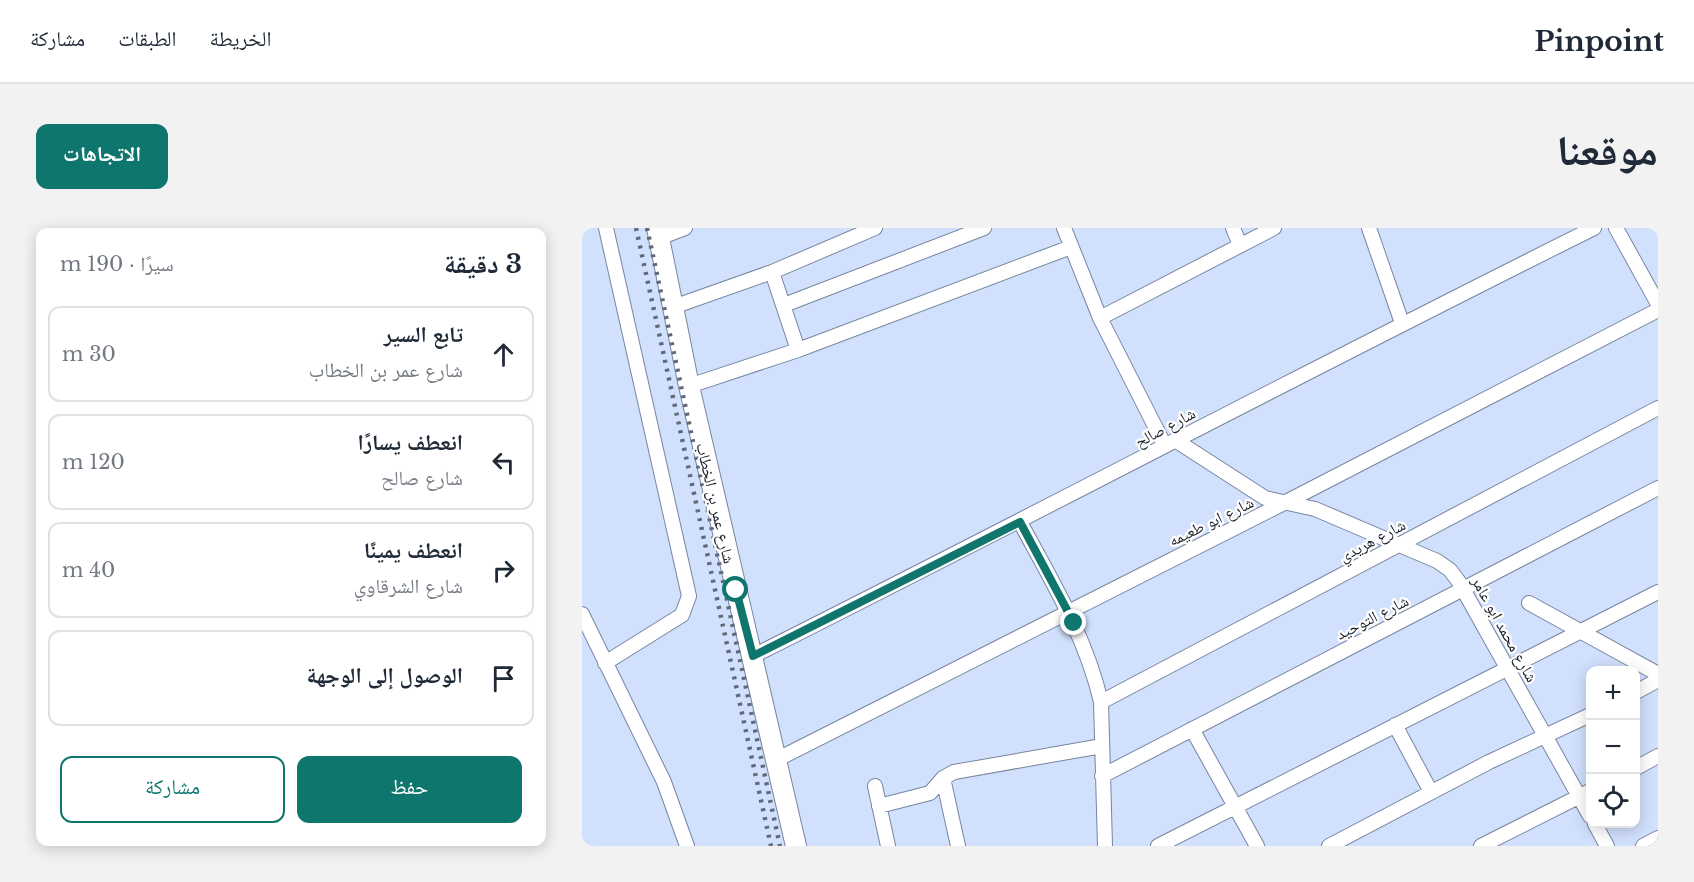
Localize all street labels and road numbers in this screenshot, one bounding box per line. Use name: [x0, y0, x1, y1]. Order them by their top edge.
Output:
street label: شارع صالح: [1131, 403, 1199, 452]
street label: شارع عمر بن الخطاب: [691, 441, 740, 566]
street label: شارع ابو طعيمه: [1165, 492, 1257, 551]
street label: شارع هريدي: [1335, 514, 1410, 569]
street label: شارع محمد ابو عامر: [1466, 572, 1542, 686]
street label: شارع التوحيد: [1332, 590, 1412, 645]

